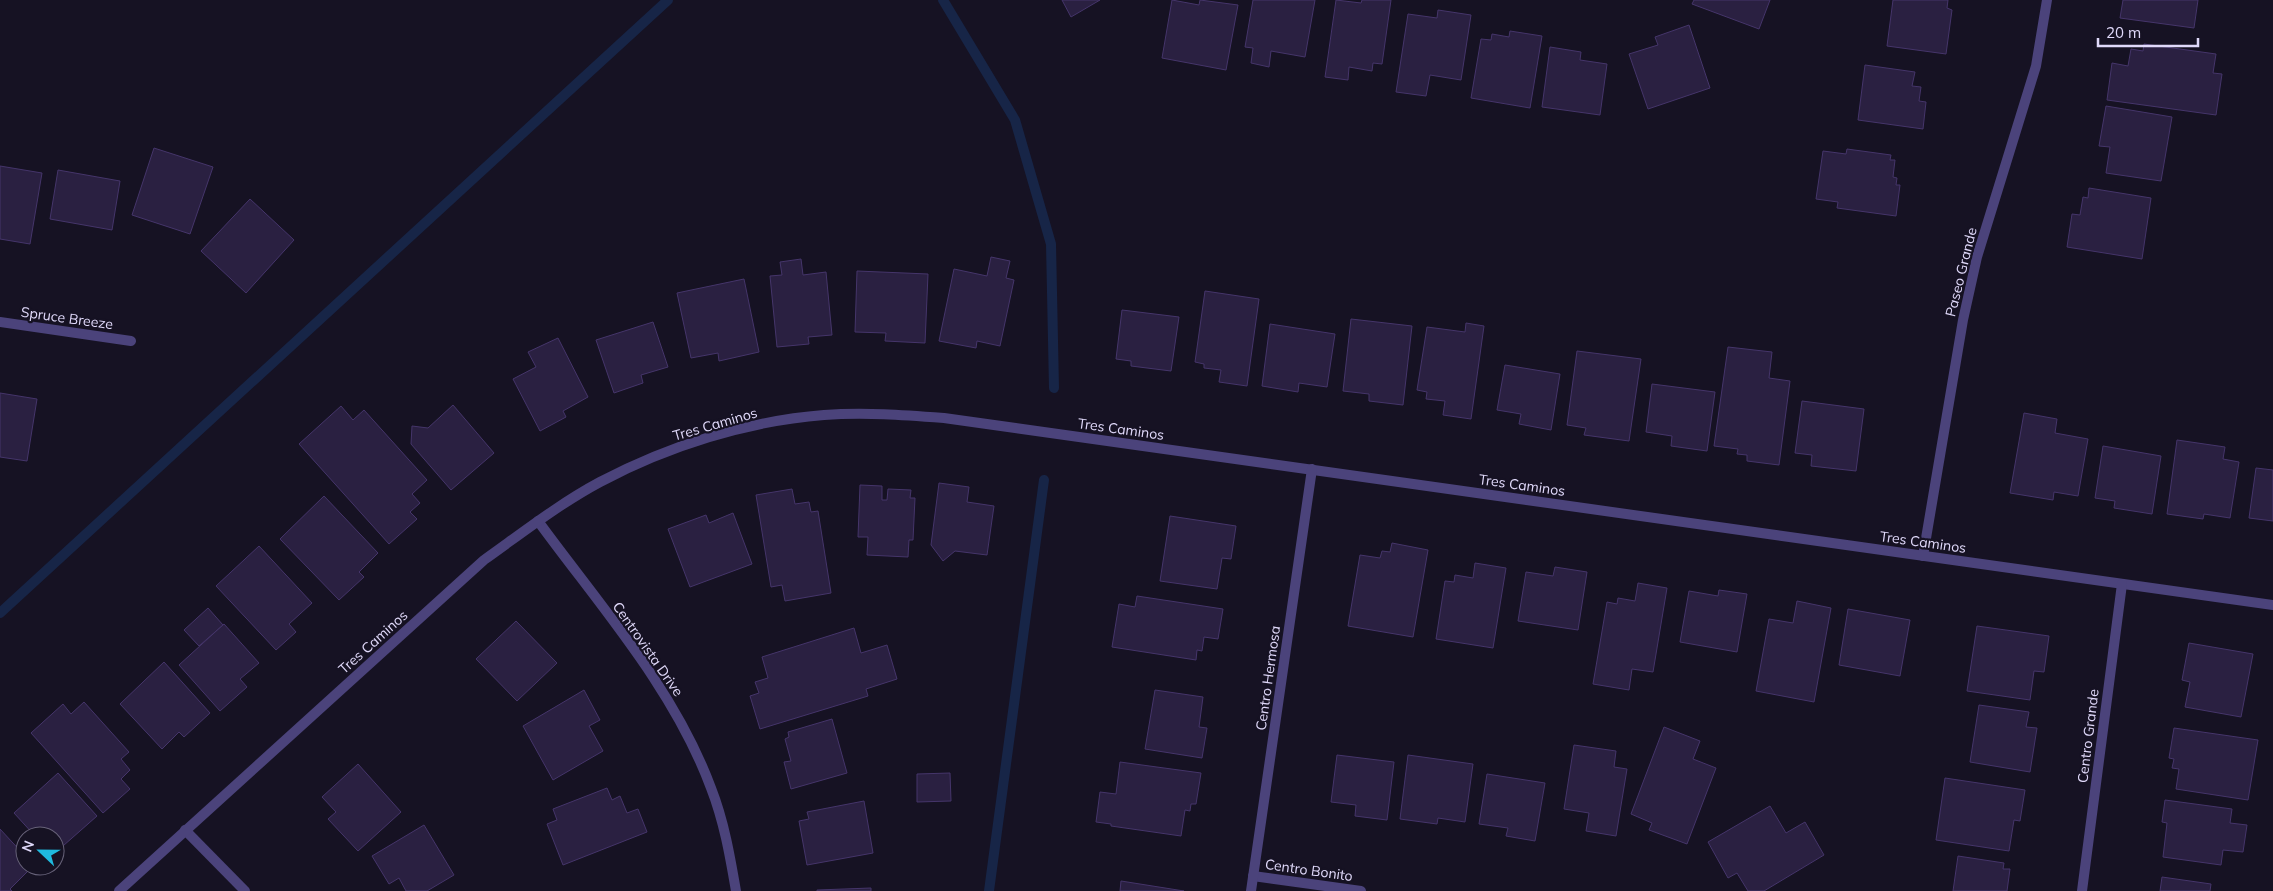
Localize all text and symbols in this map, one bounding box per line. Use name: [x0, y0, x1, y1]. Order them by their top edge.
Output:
scale bar: [2098, 15, 2198, 47]
text: 20 m: [2106, 23, 2141, 42]
street label: Paseo Grande: [1941, 226, 1981, 318]
street label: Spruce Breeze: [20, 303, 114, 333]
street label: Tres Caminos: [671, 403, 759, 445]
street label: Tres Caminos: [1077, 414, 1165, 444]
street label: Tres Caminos: [1478, 470, 1566, 500]
street label: Tres Caminos: [1879, 527, 1967, 557]
street label: Centrovista Drive: [609, 598, 687, 700]
street label: Tres Caminos: [335, 606, 411, 678]
street label: Centro Hermosa: [1252, 625, 1284, 731]
street label: Centro Grande: [2073, 688, 2103, 784]
north arrow: [15, 826, 65, 876]
text: N: [18, 838, 38, 854]
street label: Centro Bonito: [1264, 855, 1354, 885]

